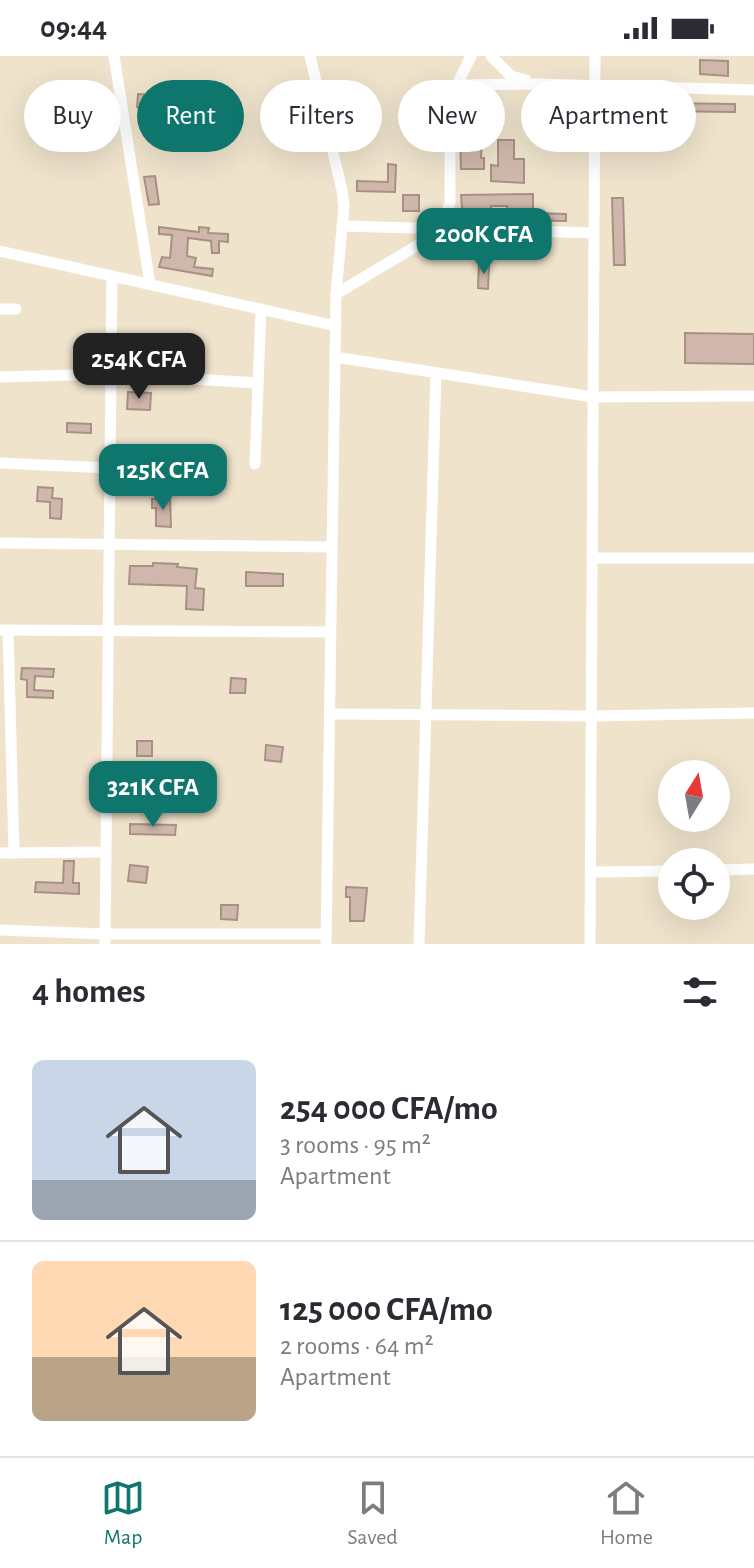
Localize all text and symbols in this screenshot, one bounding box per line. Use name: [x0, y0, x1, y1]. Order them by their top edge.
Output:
text: 09:44: [40, 13, 107, 43]
chip: Buy: [24, 80, 121, 152]
chip: Rent: [137, 80, 244, 152]
chip: Filters: [260, 80, 382, 152]
chip: New: [398, 80, 505, 152]
chip: Apartment: [521, 80, 696, 152]
pin: 200K CFA: [401, 208, 567, 276]
text: 200K CFA: [435, 221, 533, 247]
pin: 254K CFA: [56, 333, 222, 401]
text: 254K CFA: [91, 346, 187, 372]
pin: 125K CFA: [80, 444, 246, 512]
text: 125K CFA: [117, 457, 209, 483]
north arrow: [658, 760, 730, 832]
map controls: [658, 760, 730, 920]
pin: 321K CFA: [70, 761, 236, 829]
text: 321K CFA: [107, 774, 199, 800]
button: locate: [658, 848, 730, 920]
icon: filters: [678, 970, 722, 1014]
text: 4 homes: [32, 975, 146, 1009]
icon: home: [96, 1092, 192, 1188]
text: 254 000 CFA/mo: [280, 1092, 498, 1126]
text: 3 rooms · 95 m²: [280, 1132, 431, 1158]
text: Apartment: [280, 1163, 391, 1189]
icon: home: [96, 1293, 192, 1389]
text: 125 000 CFA/mo: [280, 1293, 493, 1327]
text: 2 rooms · 64 m²: [280, 1333, 434, 1359]
text: Apartment: [280, 1364, 391, 1390]
tab: Map: [101, 1476, 145, 1550]
tab: Saved: [347, 1476, 398, 1550]
tab: Home: [600, 1476, 653, 1550]

